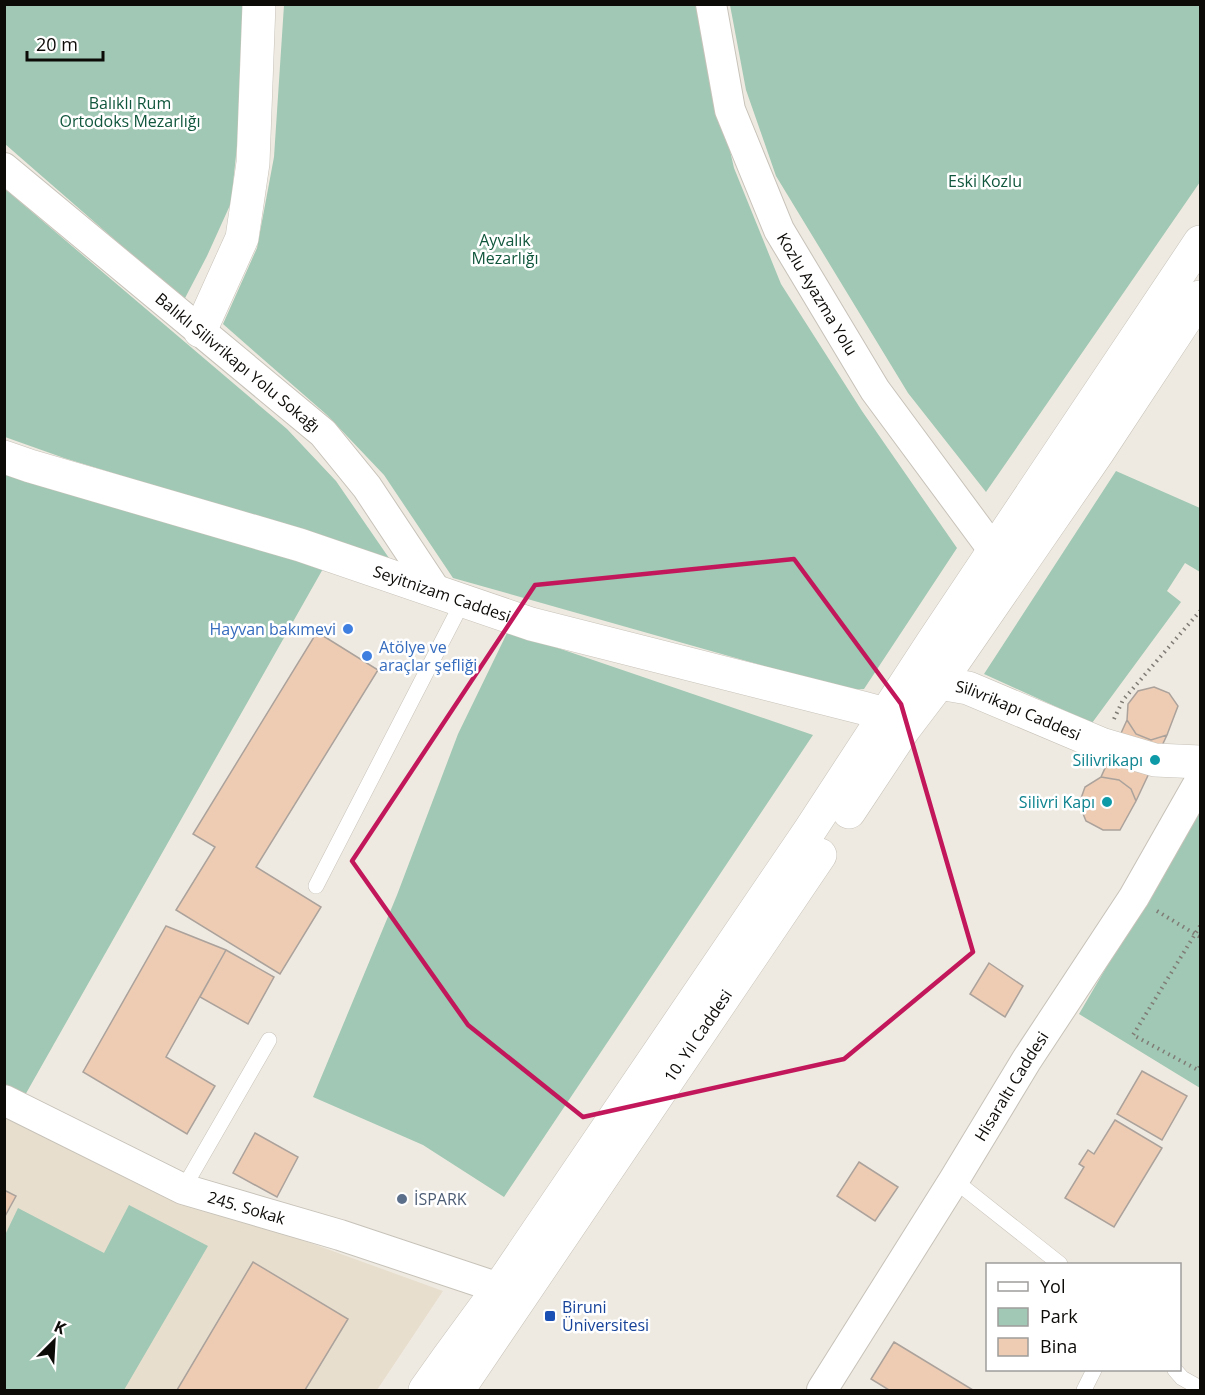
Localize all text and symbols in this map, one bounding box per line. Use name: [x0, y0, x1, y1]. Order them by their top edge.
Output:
scale bar: [27, 24, 104, 62]
text: 20 m: [36, 32, 78, 56]
park label: Balıklı Rum Ortodoks Mezarlığı: [59, 92, 201, 132]
park label: Eski Kozlu: [948, 170, 1022, 192]
street label: Kozlu Ayazma Yolu: [772, 228, 863, 360]
park label: Ayvalık Mezarlığı: [471, 229, 539, 269]
street label: Balıklı Silivrikapı Yolu Sokağı: [151, 287, 325, 437]
street label: Seyitnizam Caddesi: [370, 560, 514, 627]
place label: Hayvan bakımevi: [209, 618, 336, 640]
marker: Hayvan bakımevi: [341, 622, 355, 636]
place label: Atölye ve araçlar şefliği: [379, 636, 477, 676]
marker: Atölye ve araçlar şefliği: [360, 649, 374, 663]
street label: Silivrikapı Caddesi: [954, 675, 1084, 745]
place label: Silivrikapı: [1072, 749, 1143, 771]
marker: Silivrikapı: [1148, 753, 1162, 767]
place label: Silivri Kapı: [1019, 791, 1095, 813]
marker: Silivri Kapı: [1100, 795, 1114, 809]
street label: 10. Yıl Caddesi: [659, 985, 737, 1086]
street label: Hisaraltı Caddesi: [969, 1027, 1054, 1145]
street label: 245. Sokak: [205, 1186, 288, 1230]
place label: İSPARK: [414, 1188, 467, 1210]
marker: İSPARK: [395, 1192, 409, 1206]
legend: [986, 1263, 1181, 1371]
text: Yol: [1040, 1274, 1065, 1298]
place label: Biruni Üniversitesi: [562, 1296, 649, 1336]
text: Park: [1040, 1304, 1078, 1328]
marker: Biruni Üniversitesi: [543, 1309, 557, 1323]
north arrow: [24, 1311, 84, 1371]
text: K: [51, 1315, 70, 1340]
text: Bina: [1040, 1334, 1077, 1358]

